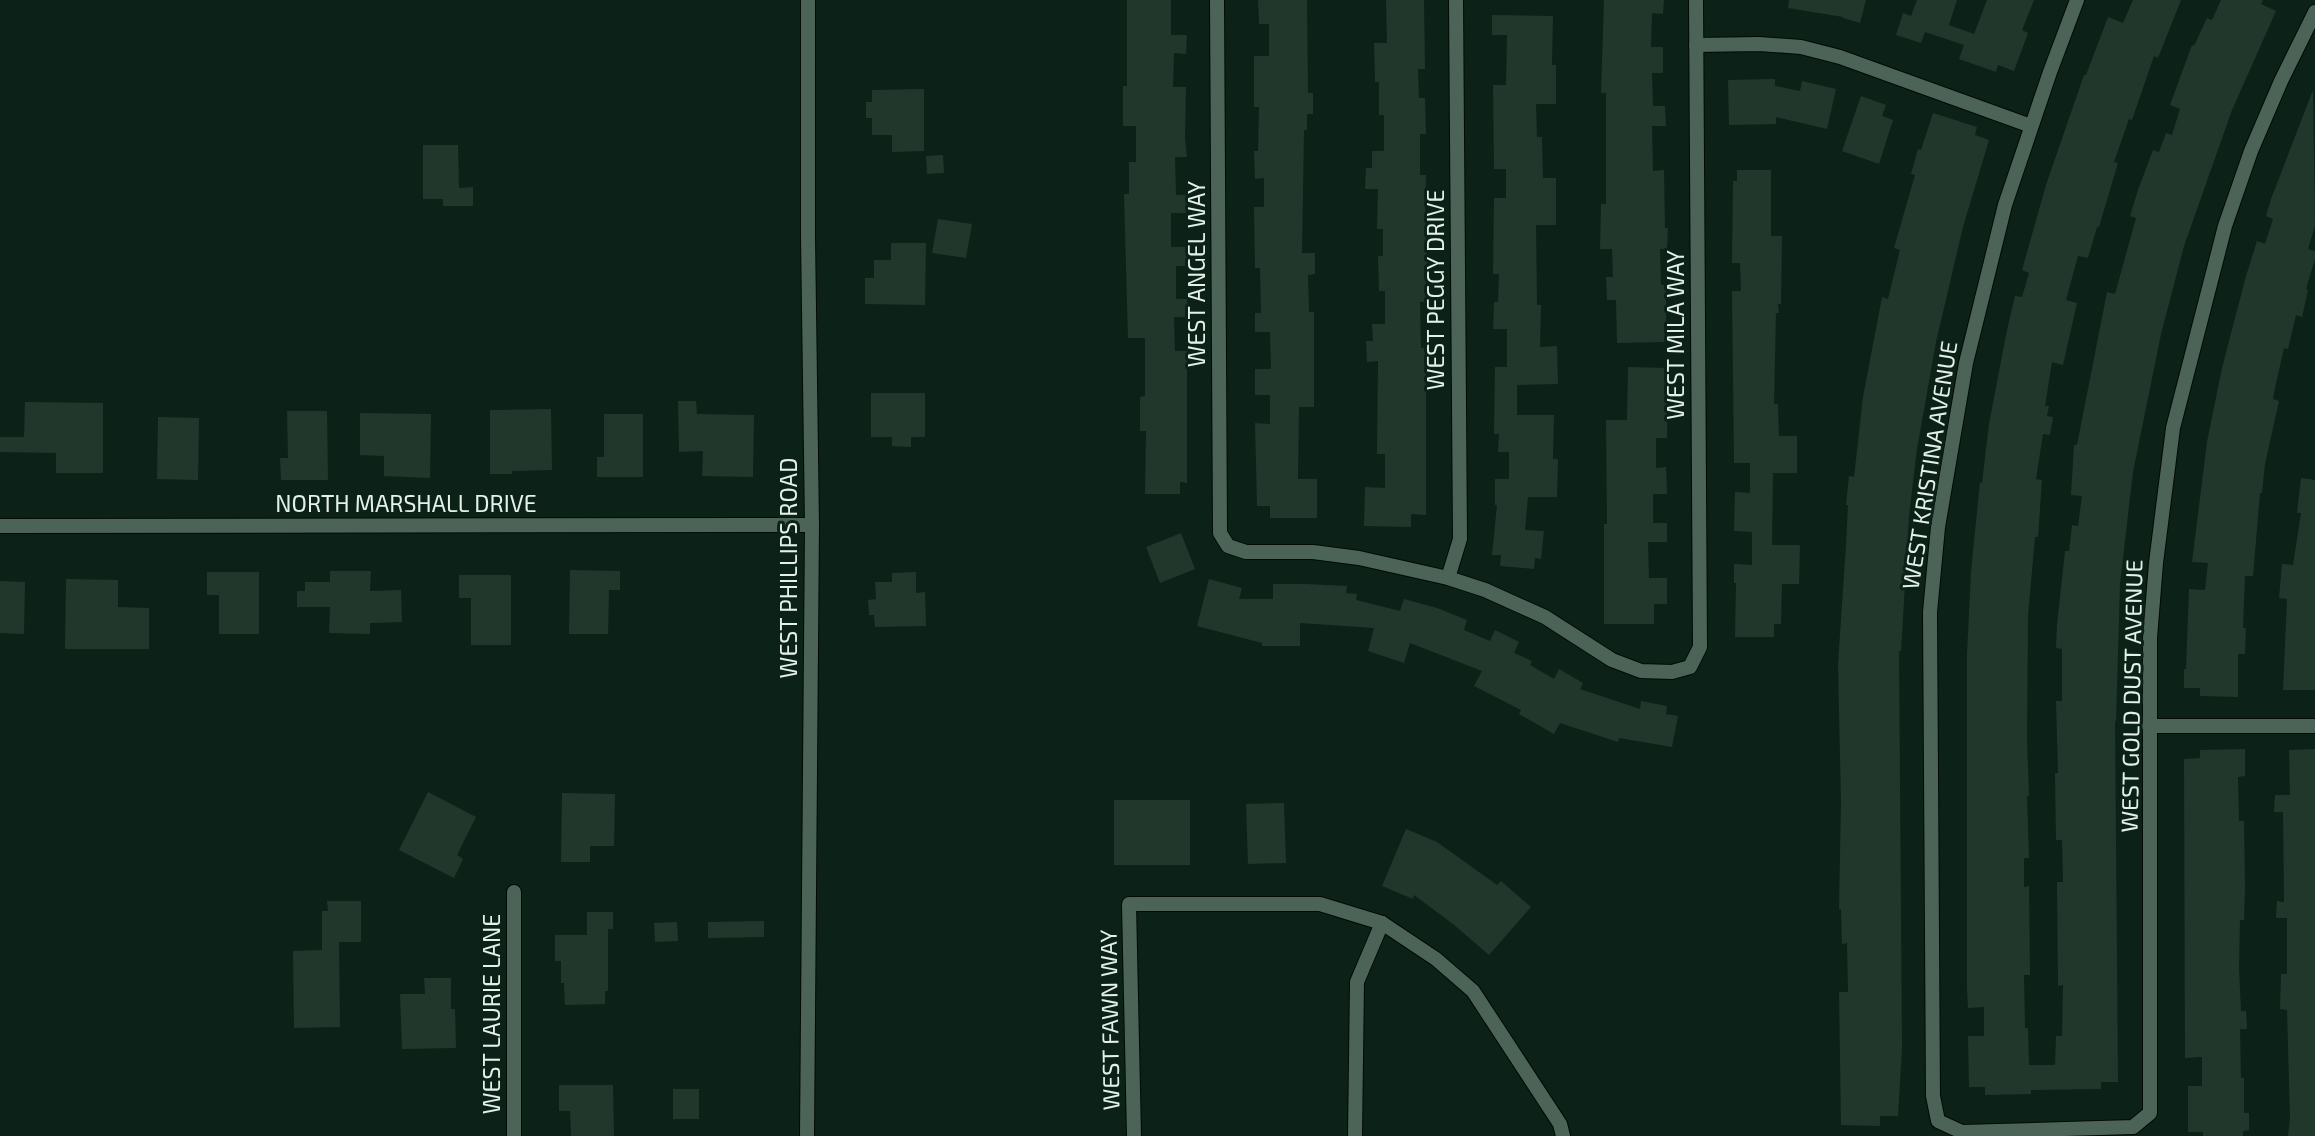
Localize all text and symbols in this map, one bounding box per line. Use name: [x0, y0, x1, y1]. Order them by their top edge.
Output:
street label: WEST ANGEL WAY: [1182, 181, 1210, 367]
street label: WEST PEGGY DRIVE: [1421, 190, 1449, 390]
street label: WEST MILA WAY: [1661, 250, 1689, 420]
street label: WEST KRISTINA AVENUE: [1896, 339, 1962, 591]
street label: WEST PHILLIPS ROAD: [774, 458, 802, 678]
street label: NORTH MARSHALL DRIVE: [275, 489, 537, 517]
street label: WEST GOLD DUST AVENUE: [2115, 559, 2147, 833]
street label: WEST LAURIE LANE: [477, 914, 505, 1114]
street label: WEST FAWN WAY: [1093, 929, 1125, 1111]

